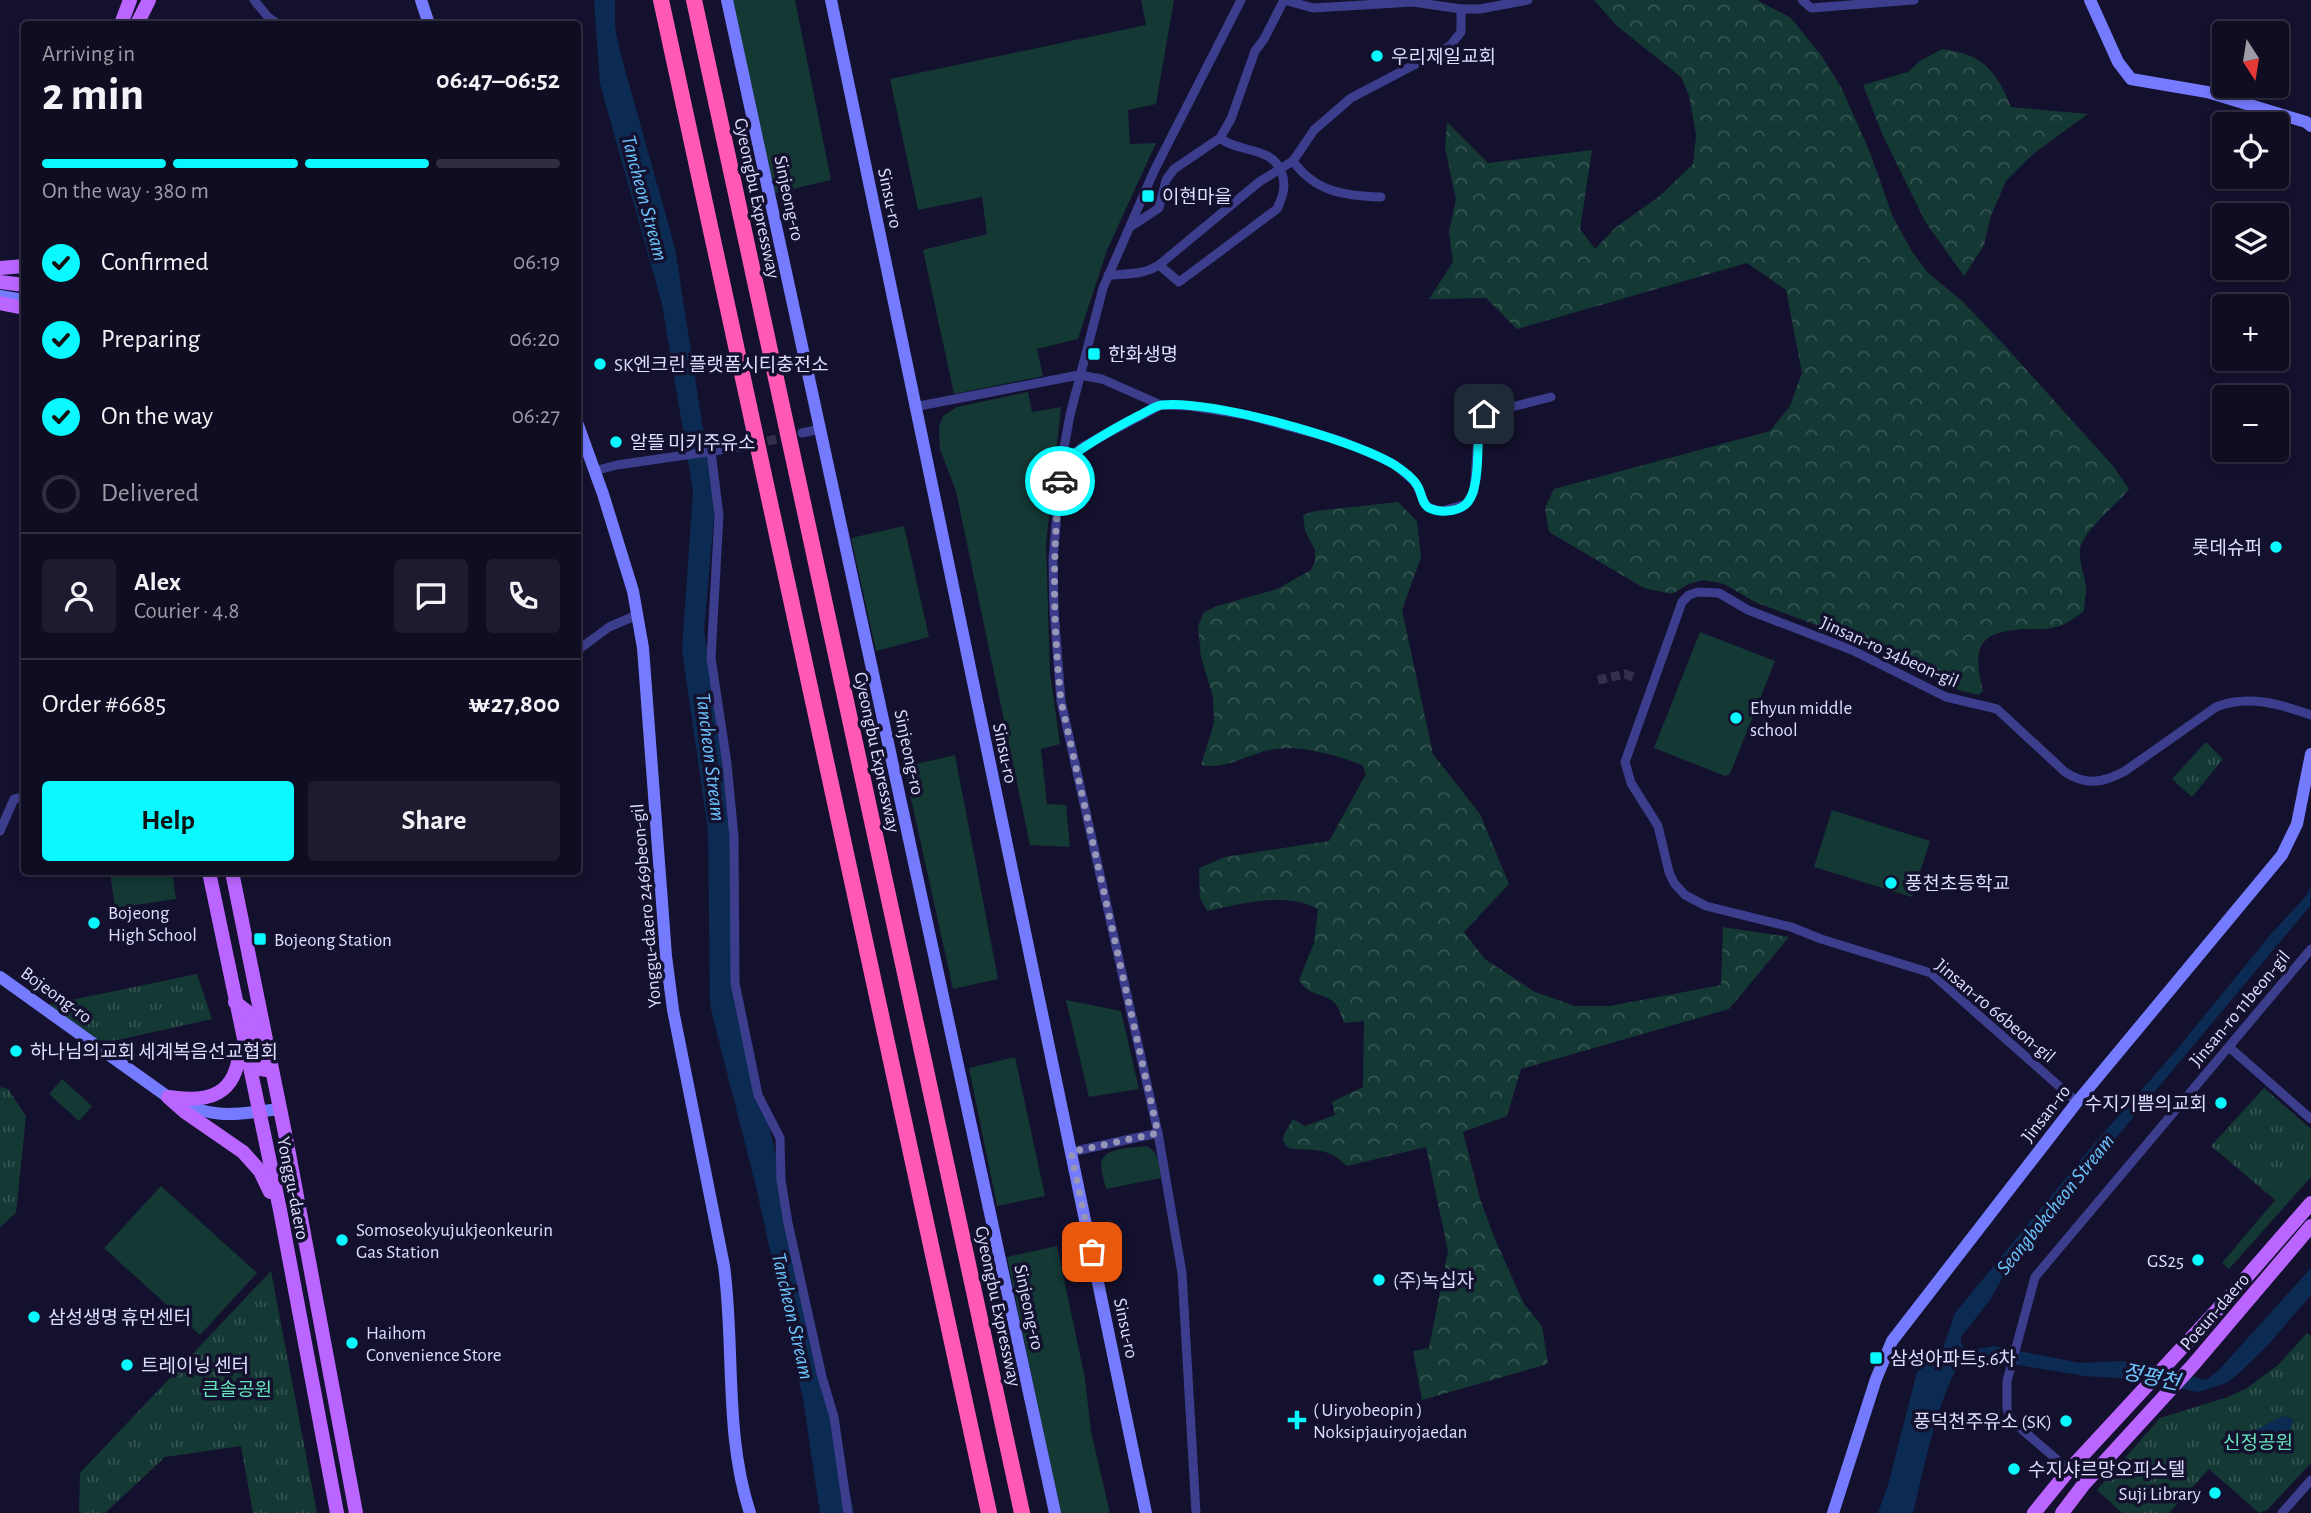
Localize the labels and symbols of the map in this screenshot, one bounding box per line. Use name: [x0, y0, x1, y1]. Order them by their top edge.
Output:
north arrow: [2212, 21, 2289, 98]
place label: 우리제일교회: [1391, 47, 1496, 67]
marker: 우리제일교회: [1369, 48, 1385, 64]
street label: Gyeongbu Expressway: [730, 116, 783, 280]
water label: Tancheon Stream: [618, 133, 671, 263]
street label: Sinjeong-ro: [770, 154, 807, 243]
street label: Sinsu-ro: [874, 166, 905, 230]
place label: 이현마을: [1162, 187, 1232, 207]
marker: 이현마을: [1140, 188, 1156, 204]
place label: 한화생명: [1108, 345, 1178, 365]
marker: 한화생명: [1086, 346, 1102, 362]
place label: SK엔크린 플랫폼시티충전소: [614, 355, 829, 375]
marker: SK엔크린 플랫폼시티충전소: [592, 356, 608, 372]
pin: [1454, 384, 1514, 444]
place label: 알뜰 미키주유소: [630, 433, 756, 453]
marker: 알뜰 미키주유소: [608, 434, 624, 450]
courier: [1025, 446, 1095, 516]
place label: 롯데슈퍼: [2192, 538, 2262, 558]
marker: 롯데슈퍼: [2268, 539, 2284, 555]
street label: Jinsan-ro 34beon-gil: [1817, 613, 1961, 691]
street label: Gyeongbu Expressway: [850, 670, 903, 834]
water label: Tancheon Stream: [692, 692, 729, 822]
place label: Ehyun middle school: [1750, 699, 1852, 740]
street label: Sinjeong-ro: [890, 708, 927, 797]
marker: Ehyun middle school: [1728, 710, 1744, 726]
street label: Sinsu-ro: [989, 721, 1020, 785]
street label: Yonggu-daero 2469beon-gil: [628, 803, 665, 1009]
place label: 풍천초등학교: [1905, 874, 2010, 894]
marker: 풍천초등학교: [1883, 875, 1899, 891]
place label: Bojeong High School: [108, 904, 197, 945]
marker: Bojeong High School: [86, 915, 102, 931]
marker: Bojeong Station: [252, 931, 268, 947]
place label: Bojeong Station: [274, 931, 392, 950]
street label: Jinsan-ro 11beon-gil: [2186, 947, 2294, 1071]
street label: Jinsan-ro 66beon-gil: [1932, 956, 2059, 1067]
street label: Bojeong-ro: [17, 963, 95, 1027]
place label: 하나님의교회 세계복음선교협회: [30, 1042, 278, 1062]
marker: 하나님의교회 세계복음선교협회: [8, 1043, 24, 1059]
street label: Jinsan-ro: [2018, 1082, 2074, 1146]
place label: 수지기쁨의교회: [2085, 1094, 2207, 1114]
marker: 수지기쁨의교회: [2213, 1095, 2229, 1111]
water label: Seongbokcheon Stream: [1993, 1130, 2118, 1278]
street label: Yonggu-daero: [273, 1135, 312, 1241]
place label: Somoseokyujukjeonkeurin Gas Station: [356, 1221, 553, 1262]
pin: [1062, 1222, 1122, 1282]
street label: Gyeongbu Expressway: [971, 1224, 1024, 1388]
marker: Somoseokyujukjeonkeurin Gas Station: [334, 1232, 350, 1248]
water label: Tancheon Stream: [768, 1251, 817, 1381]
place label: GS25: [2147, 1252, 2184, 1271]
marker: GS25: [2190, 1252, 2206, 1268]
street label: Sinjeong-ro: [1010, 1263, 1047, 1352]
street label: Poeun-daero: [2177, 1270, 2254, 1354]
place label: (주)녹십자: [1393, 1271, 1474, 1291]
marker: (주)녹십자: [1371, 1272, 1387, 1288]
street label: Sinsu-ro: [1110, 1296, 1141, 1360]
place label: 삼성생명 휴먼센터: [48, 1308, 191, 1328]
marker: 삼성생명 휴먼센터: [26, 1309, 42, 1325]
place label: Haihom Convenience Store: [366, 1324, 502, 1365]
marker: Haihom Convenience Store: [344, 1335, 360, 1351]
place label: 삼성아파트5.6차: [1890, 1349, 2016, 1369]
marker: 삼성아파트5.6차: [1868, 1350, 1884, 1366]
place label: 트레이닝 센터: [141, 1356, 249, 1376]
marker: 트레이닝 센터: [119, 1357, 135, 1373]
water label: 정평천: [2120, 1360, 2184, 1394]
park label: 큰솔공원: [202, 1380, 272, 1400]
place label: ( Uiryobeopin ) Noksipjauiryojaedan: [1313, 1401, 1467, 1442]
marker: ( Uiryobeopin ) Noksipjauiryojaedan: [1287, 1410, 1307, 1430]
place label: 풍덕천주유소 (SK): [1913, 1412, 2052, 1432]
marker: 풍덕천주유소 (SK): [2058, 1413, 2074, 1429]
park label: 신정공원: [2223, 1433, 2293, 1453]
place label: 수지샤르망오피스텔: [2028, 1460, 2185, 1480]
marker: 수지샤르망오피스텔: [2006, 1461, 2022, 1477]
place label: Suji Library: [2118, 1485, 2201, 1504]
marker: Suji Library: [2207, 1485, 2223, 1501]

